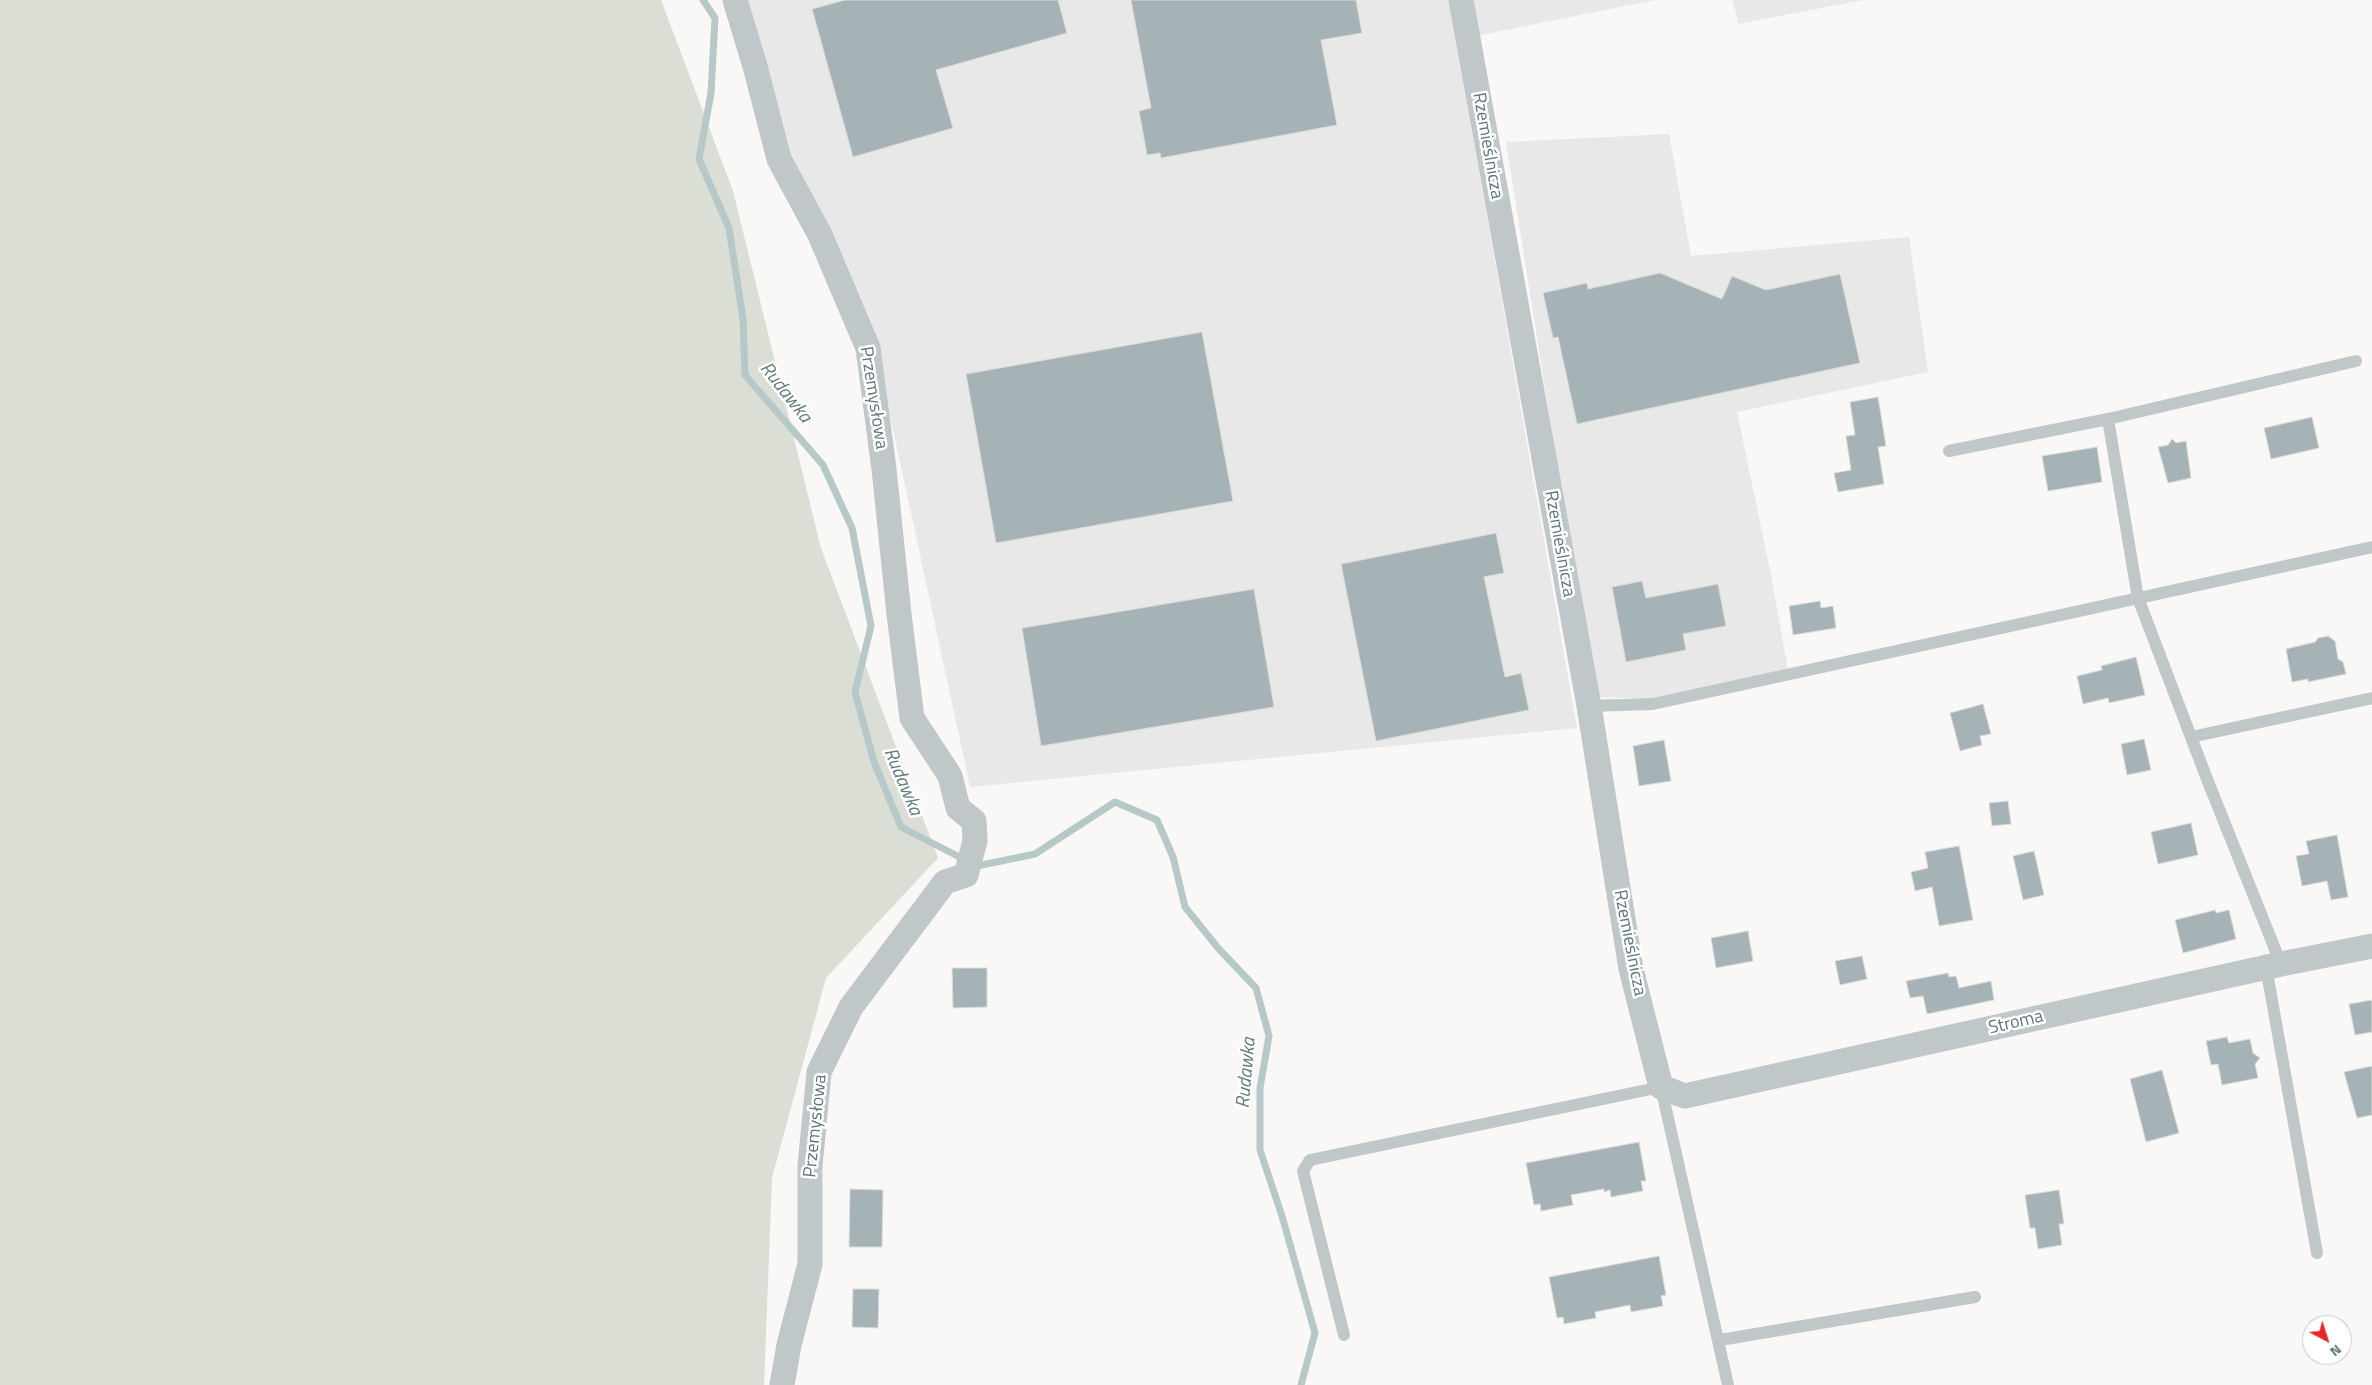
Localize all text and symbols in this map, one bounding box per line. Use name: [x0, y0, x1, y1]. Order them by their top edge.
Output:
street label: Rzemieślnicza: [1467, 91, 1507, 201]
street label: Przemysłowa: [854, 345, 892, 451]
water label: Rudawka: [754, 358, 816, 428]
street label: Rzemieślnicza: [1539, 489, 1579, 599]
water label: Rudawka: [878, 745, 926, 819]
street label: Rzemieślnicza: [1608, 888, 1650, 998]
street label: Stroma: [1987, 1006, 2045, 1040]
water label: Rudawka: [1233, 1037, 1261, 1109]
street label: Przemysłowa: [800, 1073, 832, 1179]
north arrow: [2302, 1315, 2352, 1365]
text: N: [2326, 1340, 2347, 1362]

